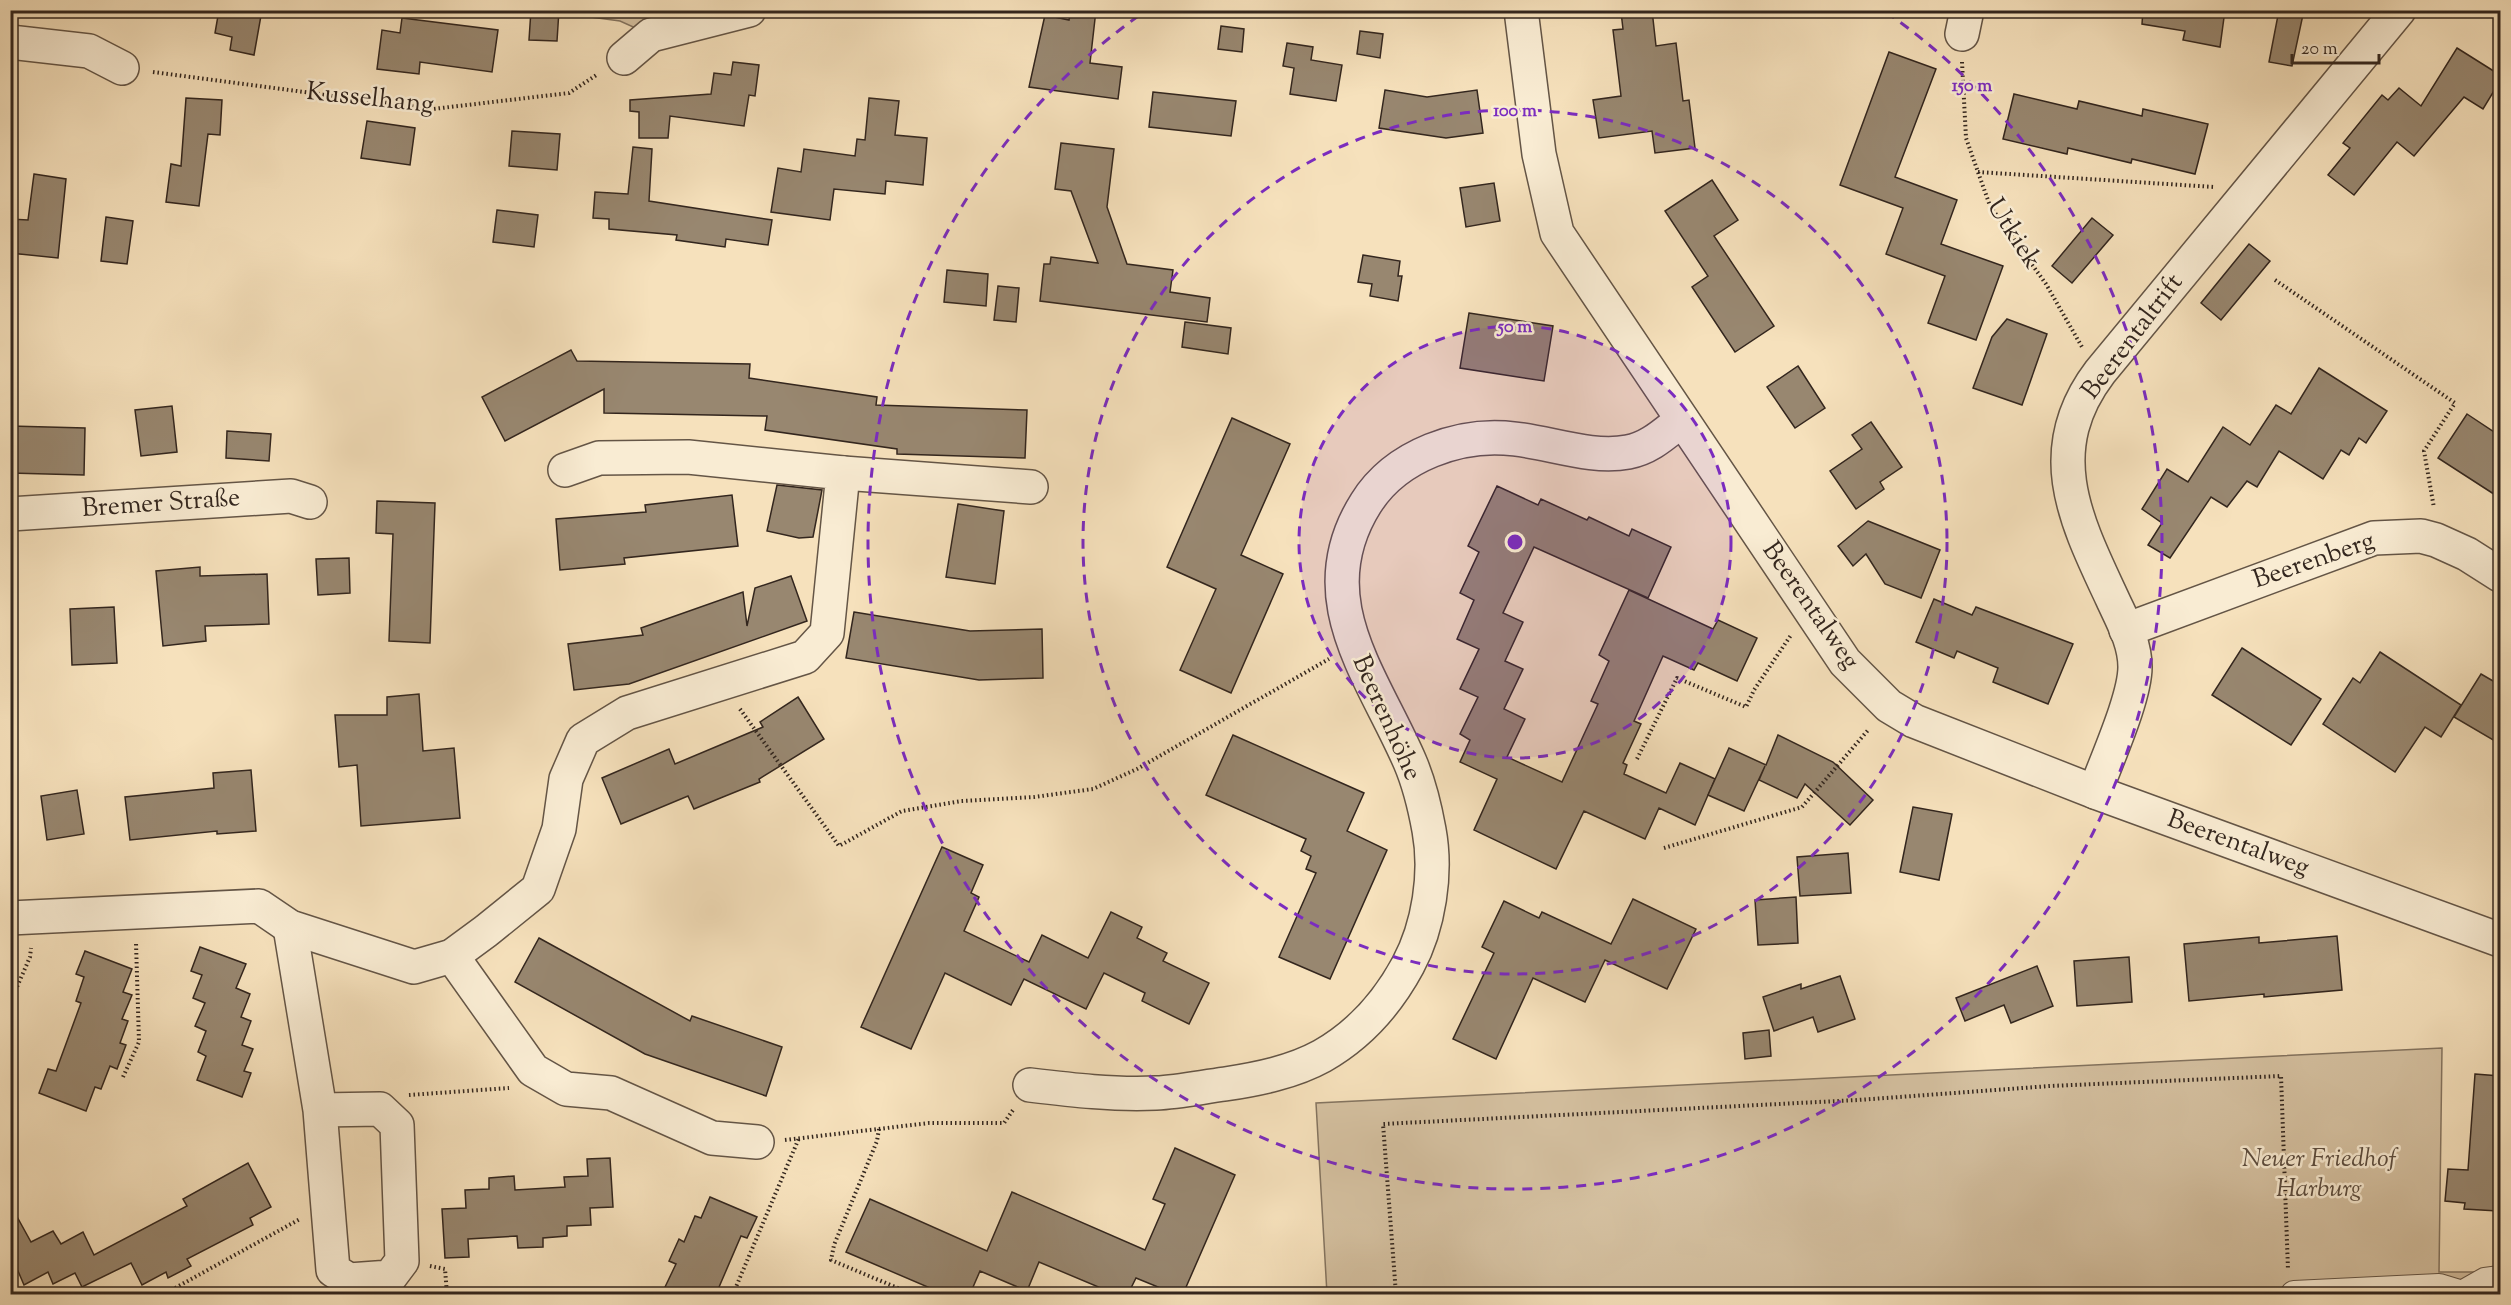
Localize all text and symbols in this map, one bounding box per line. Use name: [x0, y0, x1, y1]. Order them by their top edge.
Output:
scale bar: [2292, 27, 2379, 65]
text: 20 m: [2301, 37, 2338, 63]
street label: Kusselhang: [305, 74, 435, 124]
text: 150 m: [1952, 74, 1992, 100]
text: 100 m: [1493, 99, 1537, 125]
street label: Utkiek: [1976, 191, 2050, 277]
street label: Beerentaltrift: [2073, 266, 2193, 408]
text: 50 m: [1496, 315, 1532, 341]
street label: Bremer Straße: [80, 480, 242, 528]
street label: Beerenberg: [2248, 523, 2380, 599]
centre of rings: [1505, 532, 1525, 552]
street label: Beerentalweg: [1752, 534, 1868, 678]
street label: Beerenhöhe: [1342, 649, 1430, 787]
street label: Beerentalweg: [2162, 801, 2314, 887]
park label: Neuer Friedhof Harburg: [2242, 1141, 2398, 1208]

